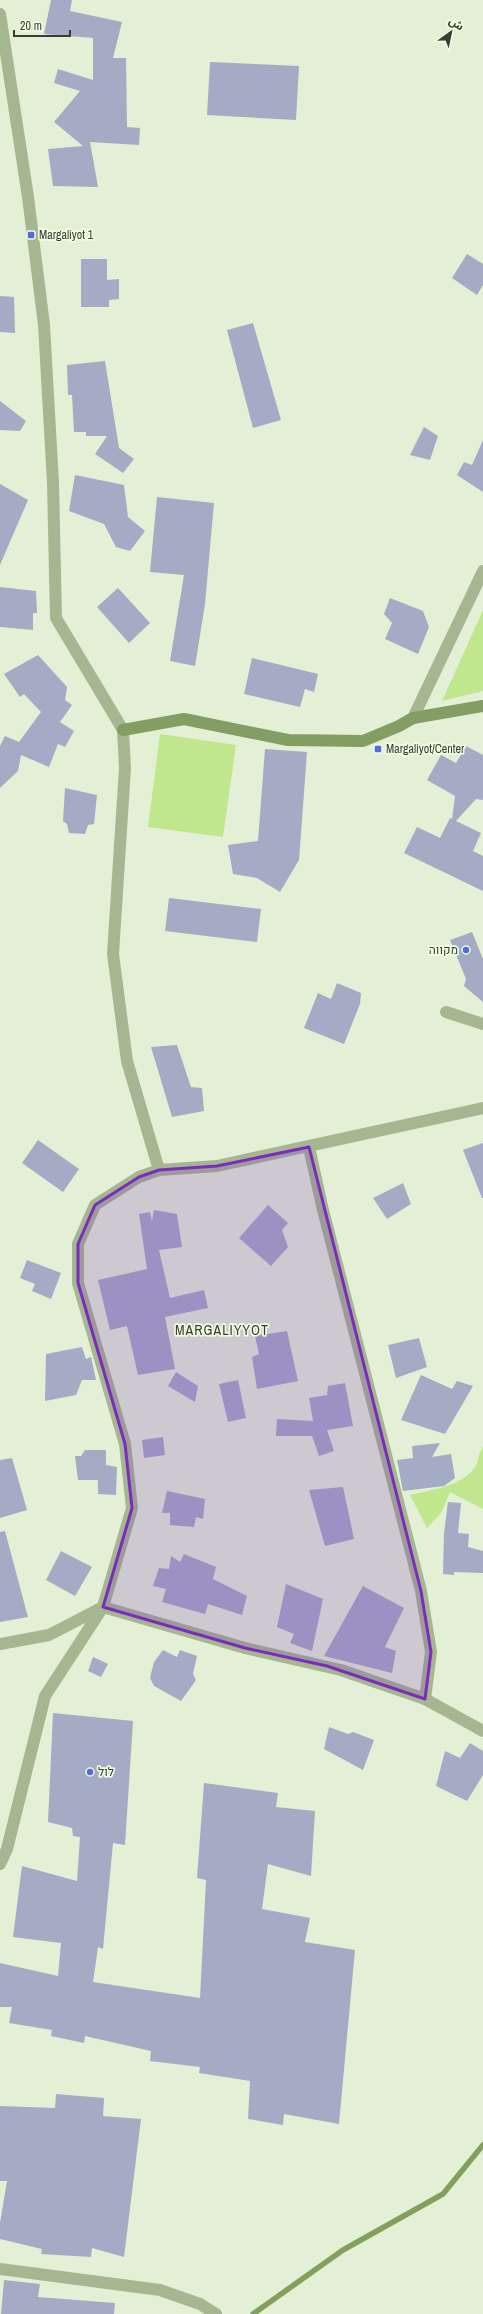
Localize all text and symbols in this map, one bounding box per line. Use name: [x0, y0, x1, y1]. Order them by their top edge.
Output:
scale bar: [14, 12, 70, 38]
north arrow: [431, 12, 471, 52]
text: ش: [446, 14, 467, 34]
text: 20 m: [20, 18, 42, 34]
place label: Margaliyot 1: [39, 227, 94, 243]
marker: Margaliyot 1: [26, 230, 36, 240]
place label: Margaliyot/Center: [386, 741, 465, 757]
marker: Margaliyot/Center: [373, 744, 383, 754]
place label: מקווה: [429, 942, 458, 958]
marker: מקווה: [461, 945, 471, 955]
district label: MARGALIYYOT: [175, 1321, 269, 1339]
place label: לול: [98, 1764, 114, 1780]
marker: לול: [85, 1767, 95, 1777]

